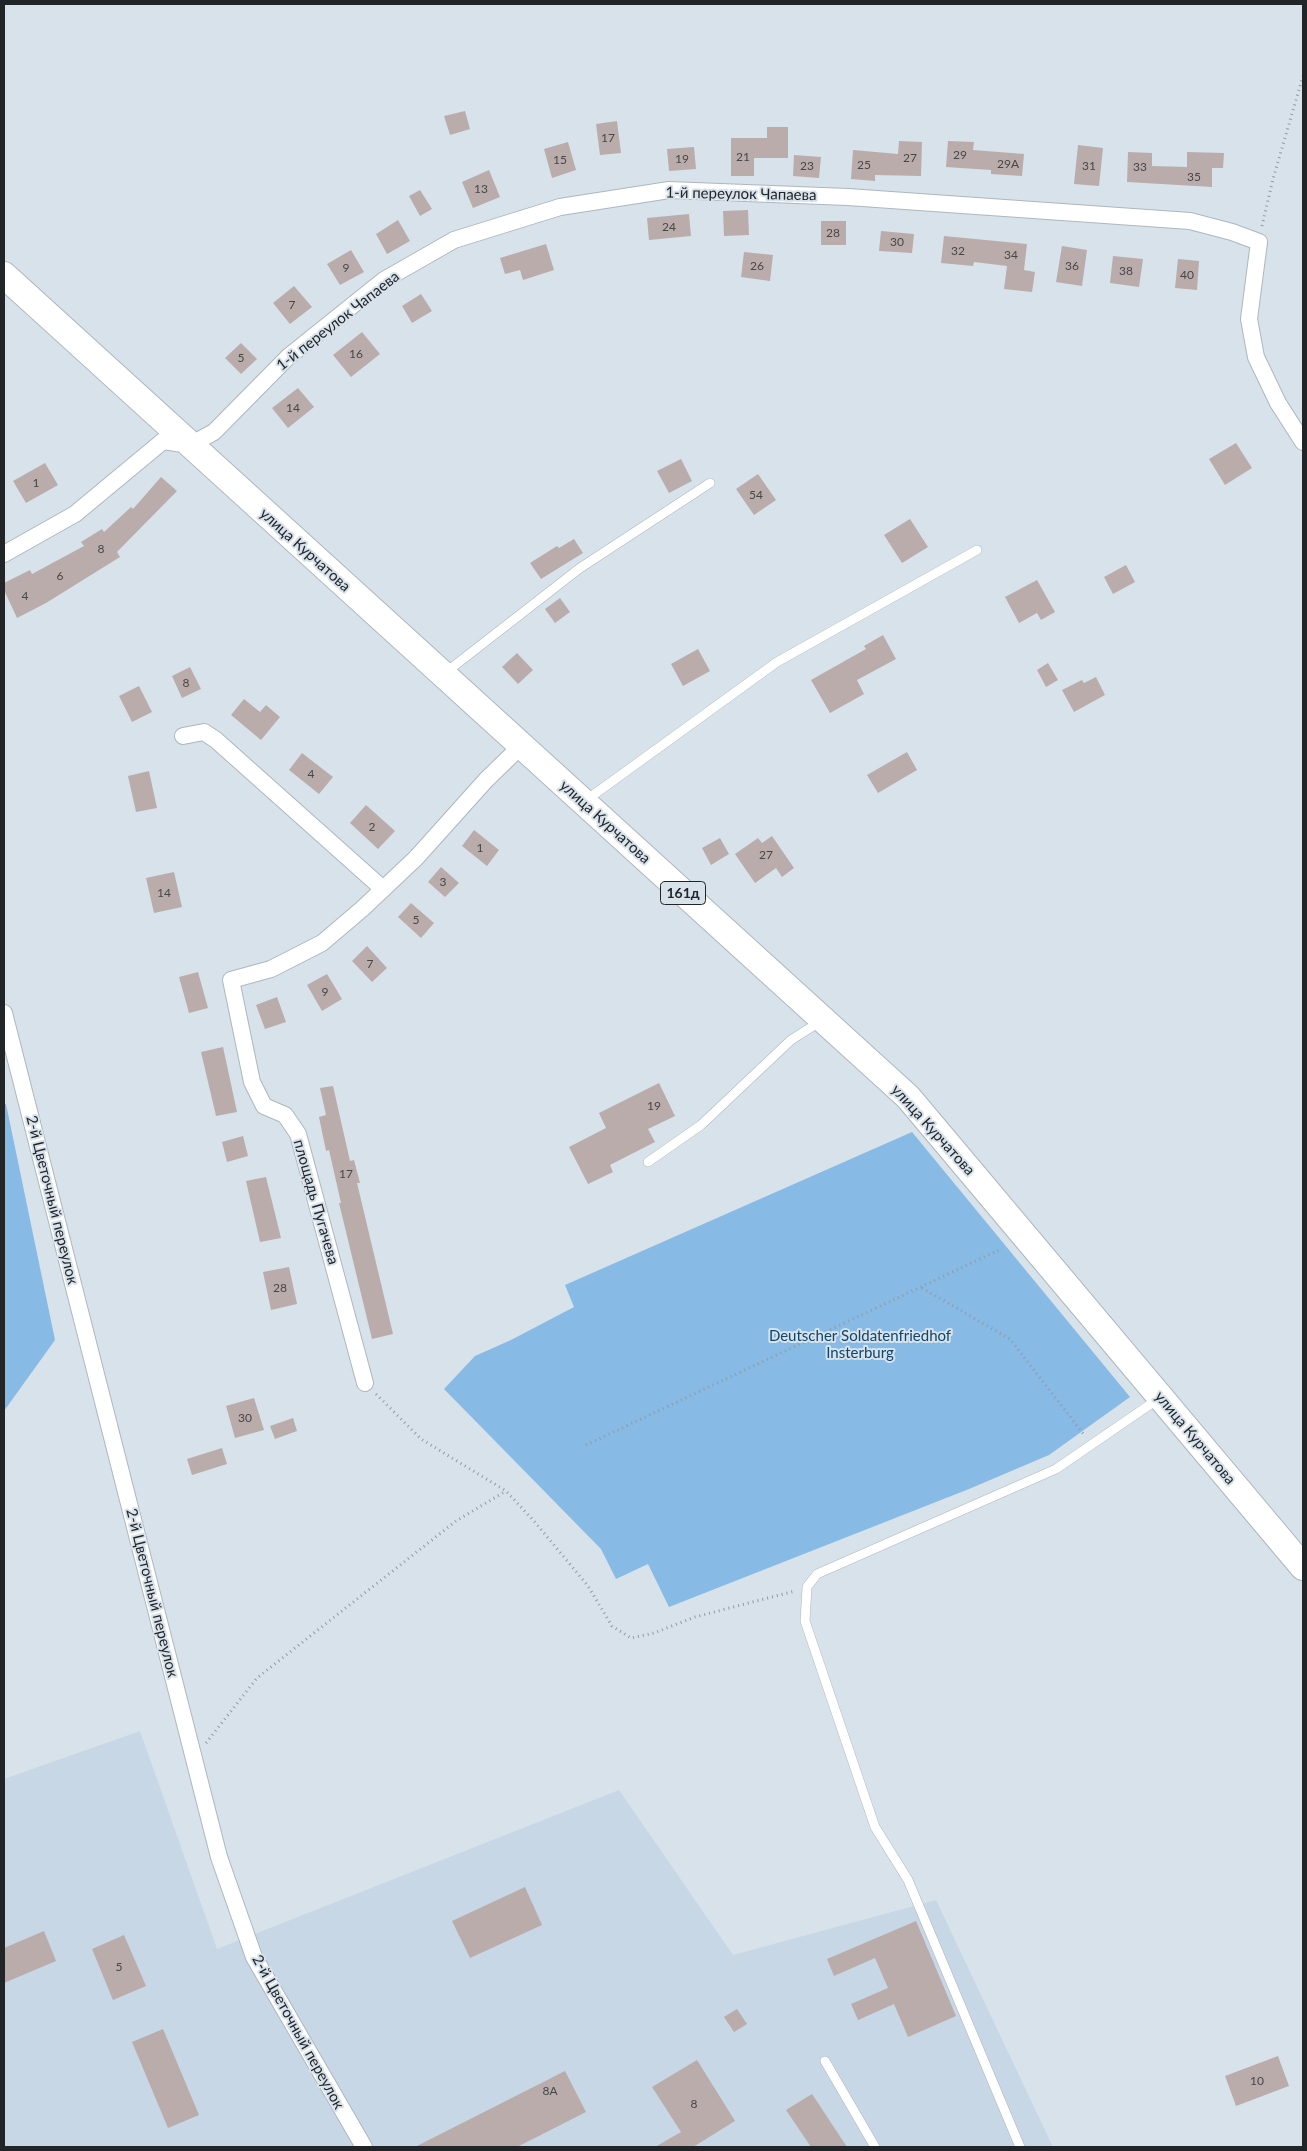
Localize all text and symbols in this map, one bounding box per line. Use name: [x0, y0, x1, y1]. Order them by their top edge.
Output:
house number: 17: [601, 131, 615, 145]
house number: 29: [953, 148, 967, 162]
house number: 21: [736, 150, 750, 164]
house number: 27: [903, 151, 917, 165]
house number: 19: [675, 152, 689, 166]
house number: 15: [553, 153, 567, 167]
house number: 29А: [997, 157, 1019, 171]
house number: 25: [857, 158, 871, 172]
house number: 23: [800, 159, 814, 173]
house number: 31: [1082, 159, 1096, 173]
house number: 33: [1133, 160, 1147, 174]
house number: 35: [1187, 170, 1201, 184]
house number: 13: [474, 182, 488, 196]
street label: 1-й переулок Чапаева: [665, 184, 817, 204]
house number: 24: [662, 220, 676, 234]
house number: 28: [826, 226, 840, 240]
house number: 30: [890, 235, 904, 249]
house number: 32: [951, 244, 965, 258]
house number: 34: [1004, 248, 1018, 262]
house number: 26: [750, 259, 764, 273]
house number: 36: [1065, 259, 1079, 273]
house number: 9: [343, 261, 349, 275]
house number: 38: [1119, 264, 1133, 278]
street label: 1-й переулок Чапаева: [273, 267, 403, 375]
house number: 40: [1180, 268, 1194, 282]
house number: 7: [289, 298, 295, 312]
house number: 16: [349, 347, 363, 361]
house number: 5: [238, 351, 244, 365]
house number: 14: [286, 401, 300, 415]
house number: 1: [33, 476, 39, 490]
house number: 54: [749, 488, 763, 502]
street label: улица Курчатова: [256, 505, 354, 595]
house number: 8: [98, 542, 104, 556]
house number: 6: [57, 569, 63, 583]
house number: 4: [22, 589, 28, 603]
house number: 8: [183, 676, 189, 690]
house number: 4: [308, 767, 314, 781]
street label: улица Курчатова: [556, 777, 654, 867]
house number: 2: [369, 820, 375, 834]
house number: 1: [477, 841, 483, 855]
house number: 27: [759, 848, 773, 862]
house number: 3: [440, 875, 446, 889]
road number: 161д: [660, 881, 706, 904]
house number: 14: [157, 886, 171, 900]
house number: 5: [413, 913, 419, 927]
house number: 7: [367, 957, 373, 971]
house number: 9: [322, 985, 328, 999]
street label: улица Курчатова: [888, 1081, 978, 1179]
house number: 19: [647, 1099, 661, 1113]
street label: 2-й Цветочный переулок: [22, 1114, 82, 1286]
street label: площадь Пугачева: [290, 1137, 342, 1267]
house number: 17: [339, 1167, 353, 1181]
house number: 28: [273, 1281, 287, 1295]
park label: Deutscher Soldatenfriedhof Insterburg: [769, 1327, 951, 1362]
street label: улица Курчатова: [1151, 1388, 1239, 1488]
house number: 30: [238, 1411, 252, 1425]
street label: 2-й Цветочный переулок: [122, 1507, 182, 1679]
street label: 2-й Цветочный переулок: [248, 1952, 348, 2112]
house number: 5: [116, 1960, 122, 1974]
house number: 10: [1250, 2074, 1264, 2088]
house number: 8А: [542, 2084, 558, 2098]
house number: 8: [691, 2097, 697, 2111]

